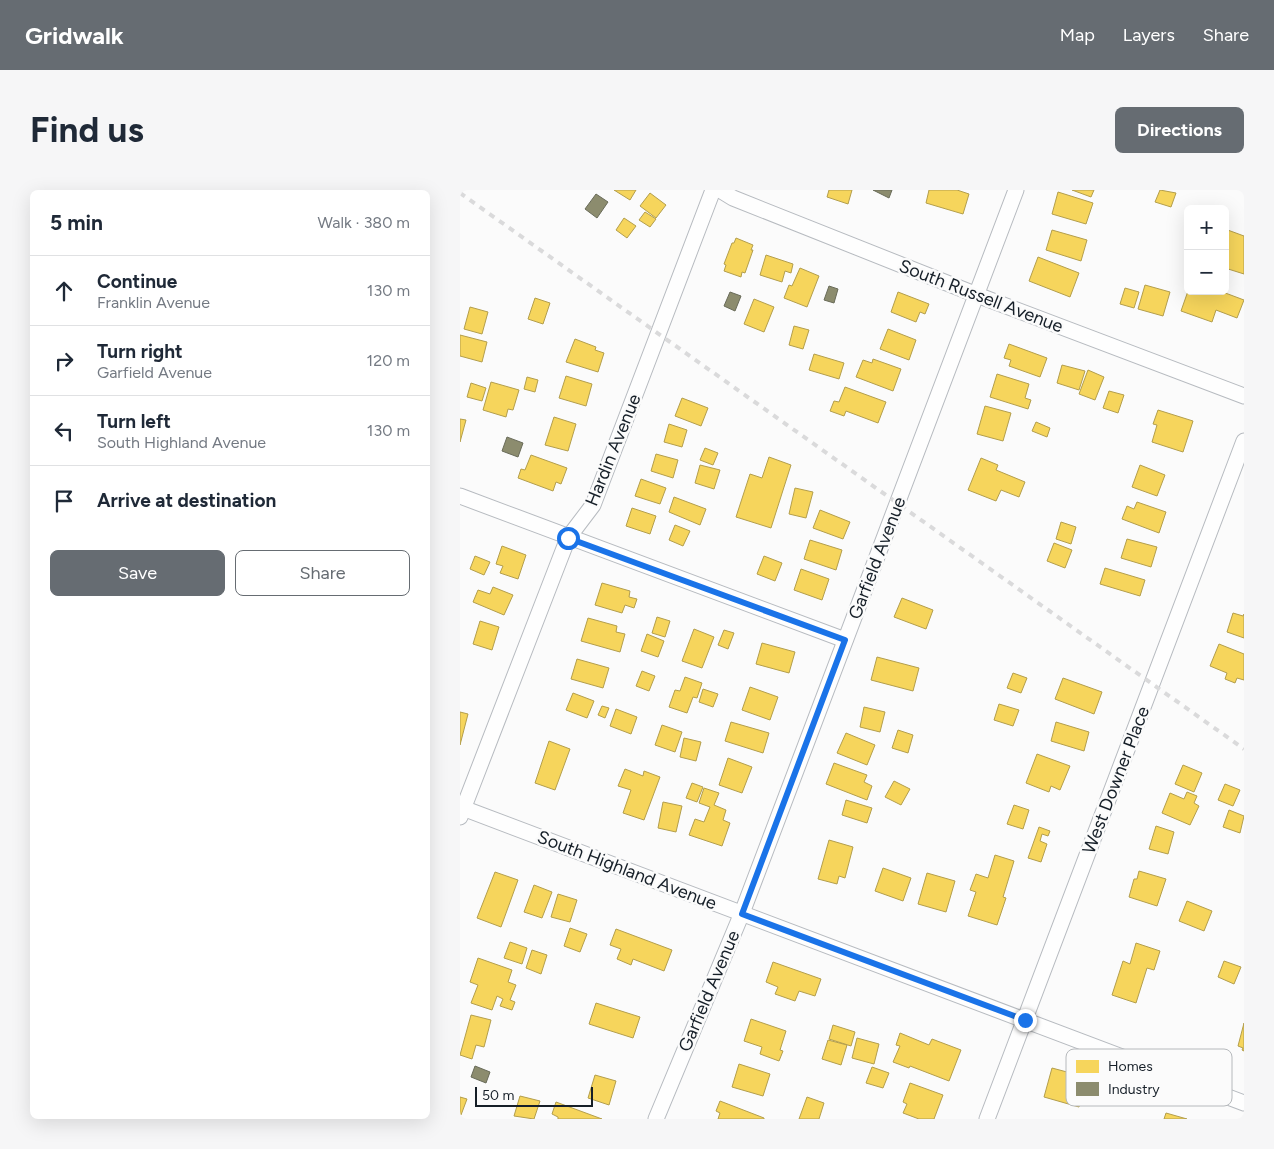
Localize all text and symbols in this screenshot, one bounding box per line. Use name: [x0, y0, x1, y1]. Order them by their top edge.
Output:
text: Gridwalk: [25, 21, 124, 50]
text: Map: [1060, 24, 1095, 46]
text: Layers: [1123, 24, 1175, 46]
text: Share: [1203, 24, 1249, 46]
button: Directions: [1115, 107, 1244, 153]
text: Find us: [30, 109, 144, 151]
map controls: [1184, 205, 1229, 295]
button: +: [1184, 205, 1229, 250]
text: 5 min: [50, 210, 103, 235]
text: Walk · 380 m: [318, 213, 410, 232]
button: −: [1184, 250, 1229, 295]
street label: South Russell Avenue: [896, 255, 1066, 338]
text: Continue: [97, 270, 177, 293]
icon: ahead: [50, 277, 78, 305]
text: 130 m: [367, 281, 410, 300]
text: Franklin Avenue: [97, 293, 210, 312]
text: Turn right: [97, 340, 183, 363]
icon: right: [50, 347, 78, 375]
text: 120 m: [367, 351, 410, 370]
text: Garfield Avenue: [97, 363, 212, 382]
street label: Hardin Avenue: [581, 391, 646, 509]
text: Turn left: [97, 410, 171, 433]
icon: left: [50, 417, 78, 445]
text: 130 m: [367, 421, 410, 440]
text: South Highland Avenue: [97, 433, 266, 452]
icon: arrive: [50, 487, 78, 515]
text: Arrive at destination: [97, 489, 276, 512]
street label: Garfield Avenue: [844, 493, 911, 622]
route start: [557, 527, 580, 550]
button: Save: [50, 550, 225, 596]
button: Share: [235, 550, 410, 596]
street label: West Downer Place: [1078, 703, 1154, 857]
street label: South Highland Avenue: [534, 826, 720, 914]
street label: Garfield Avenue: [674, 927, 744, 1055]
route end: [1014, 1009, 1037, 1032]
legend: [1066, 1049, 1232, 1106]
text: Homes: [1108, 1058, 1153, 1075]
text: Industry: [1108, 1081, 1160, 1098]
scale bar: [475, 1084, 592, 1107]
text: 50 m: [482, 1087, 514, 1104]

